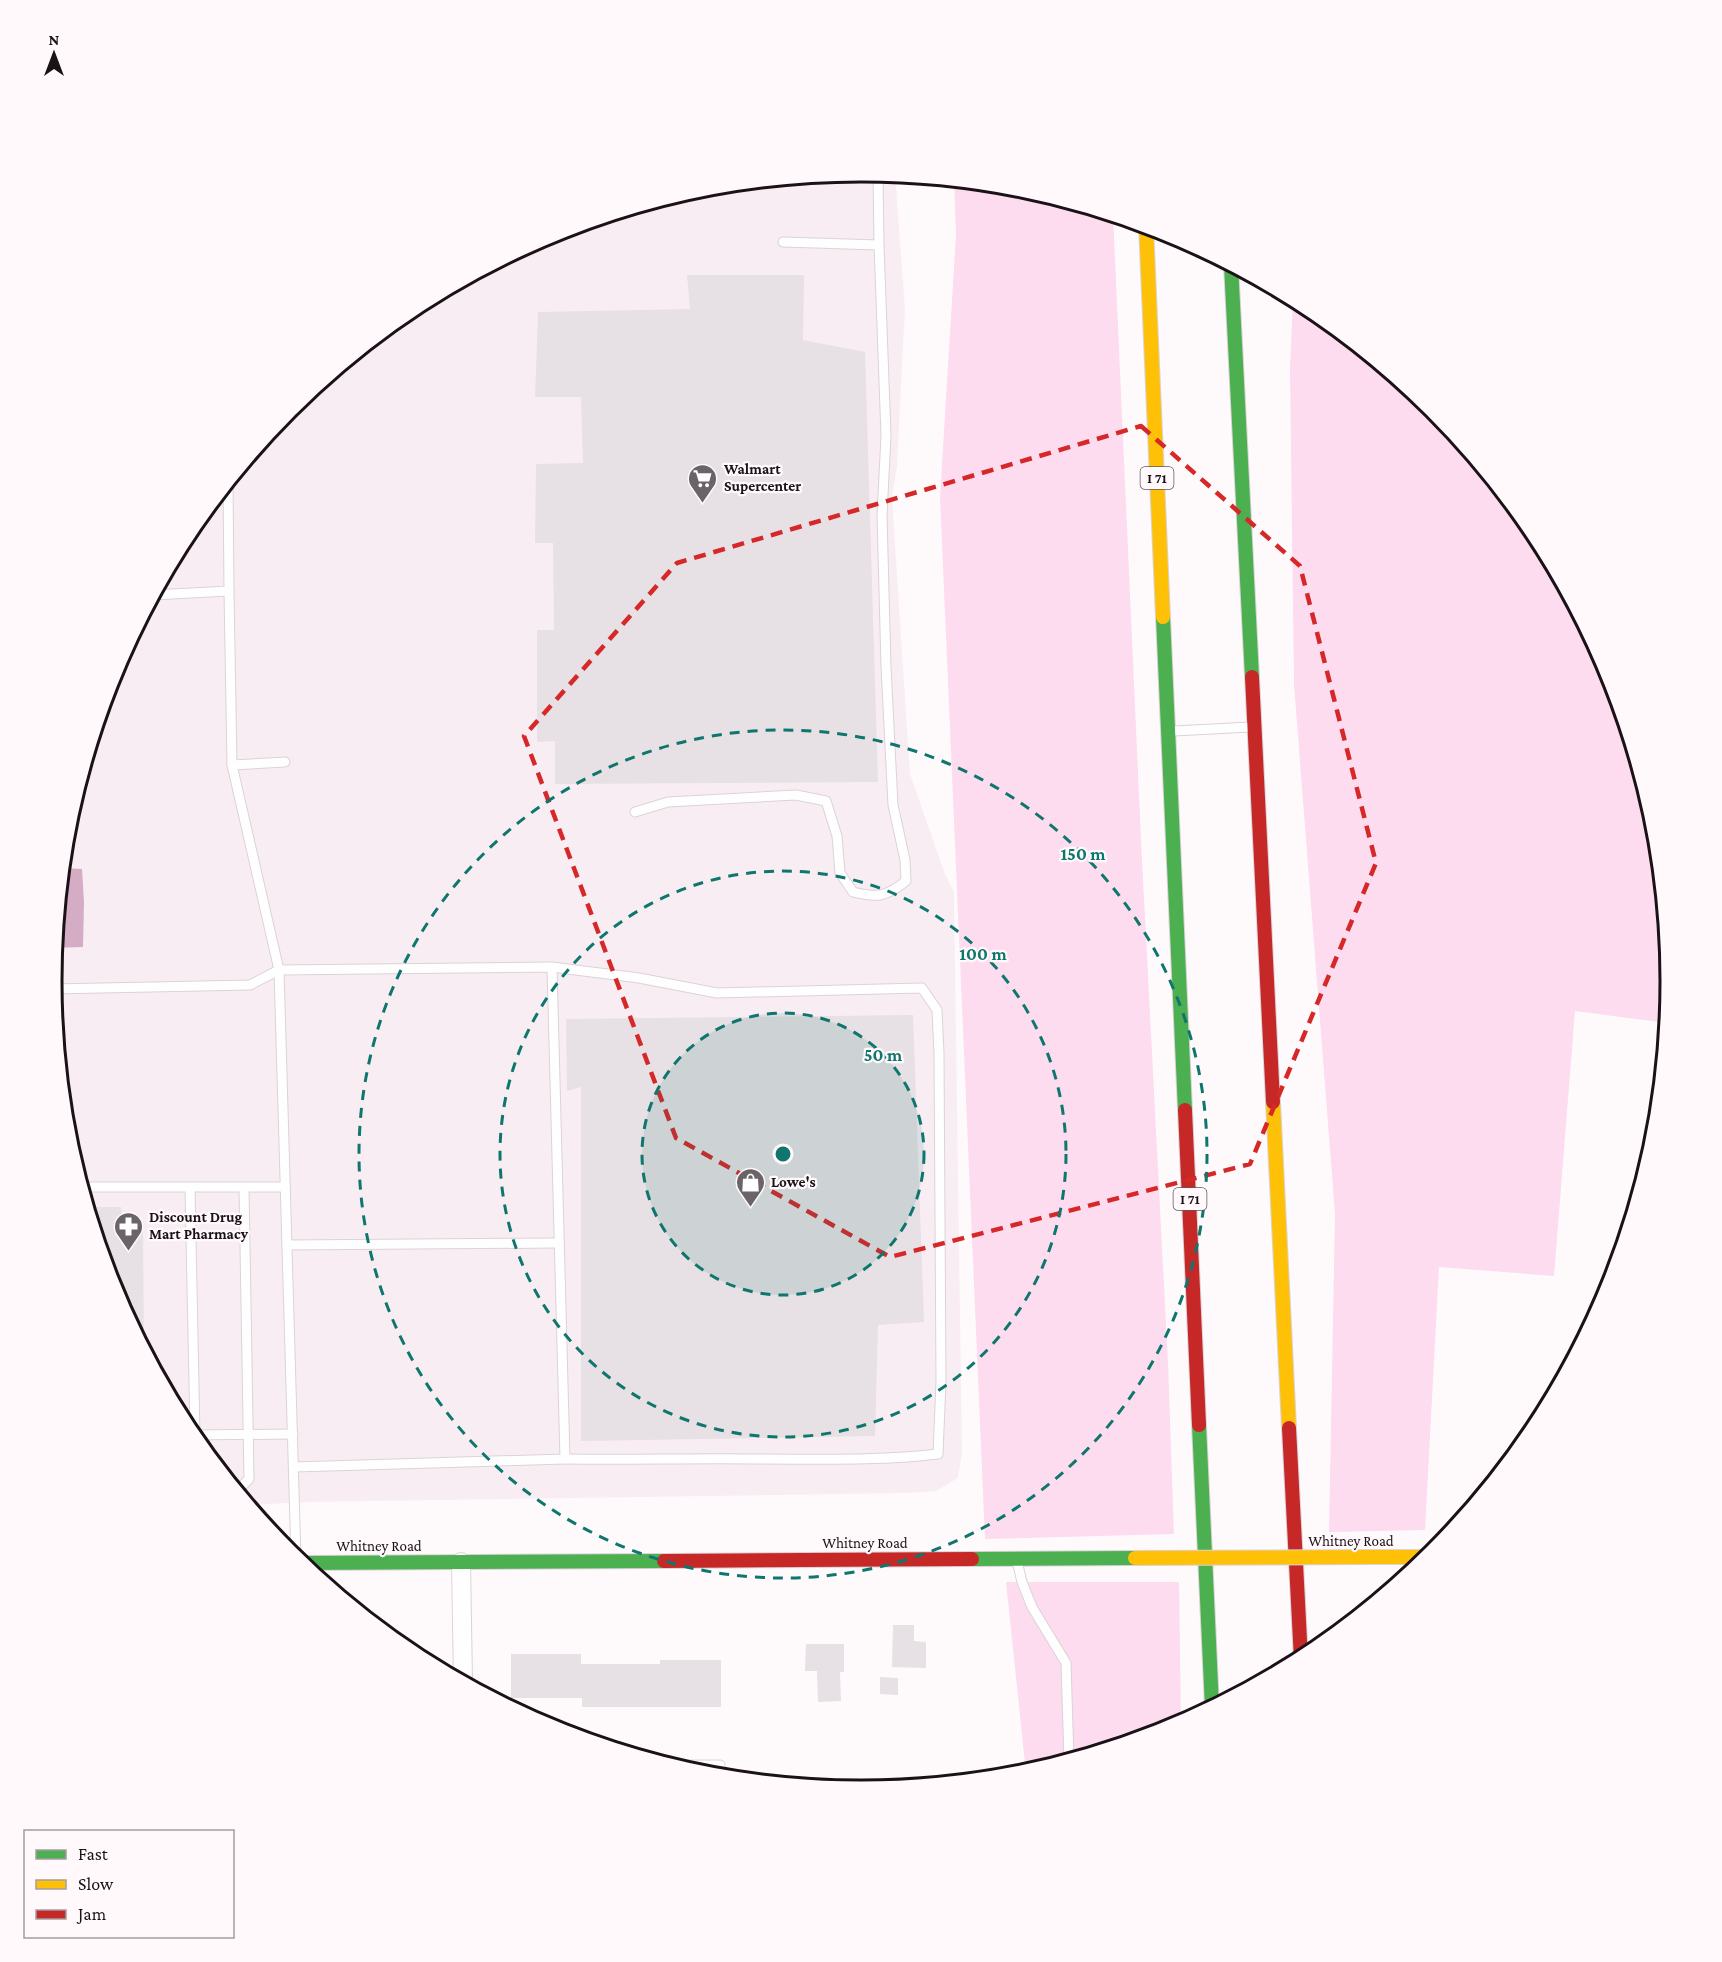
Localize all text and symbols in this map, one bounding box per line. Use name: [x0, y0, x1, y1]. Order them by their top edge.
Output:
north arrow: [24, 24, 84, 84]
text: N: [49, 31, 60, 48]
place label: Walmart Supercenter: [723, 461, 801, 494]
supermarket icon: Walmart Supercenter: [687, 462, 719, 504]
road number: I 71: [1140, 467, 1174, 489]
text: 150 m: [1060, 844, 1106, 864]
text: 100 m: [959, 944, 1007, 964]
text: 50 m: [864, 1045, 903, 1065]
centre of rings: [773, 1144, 793, 1164]
shop icon: Lowe's: [734, 1166, 766, 1208]
place label: Lowe's: [771, 1174, 816, 1190]
road number: I 71: [1174, 1188, 1206, 1210]
place label: Discount Drug Mart Pharmacy: [149, 1209, 249, 1242]
pharmacy icon: Discount Drug Mart Pharmacy: [112, 1210, 144, 1252]
street label: Whitney Road: [1308, 1533, 1394, 1550]
street label: Whitney Road: [822, 1535, 908, 1552]
street label: Whitney Road: [336, 1538, 422, 1555]
legend: [24, 1830, 234, 1938]
text: Fast: [78, 1844, 109, 1864]
text: Slow: [78, 1874, 114, 1894]
text: Jam: [76, 1904, 107, 1924]

